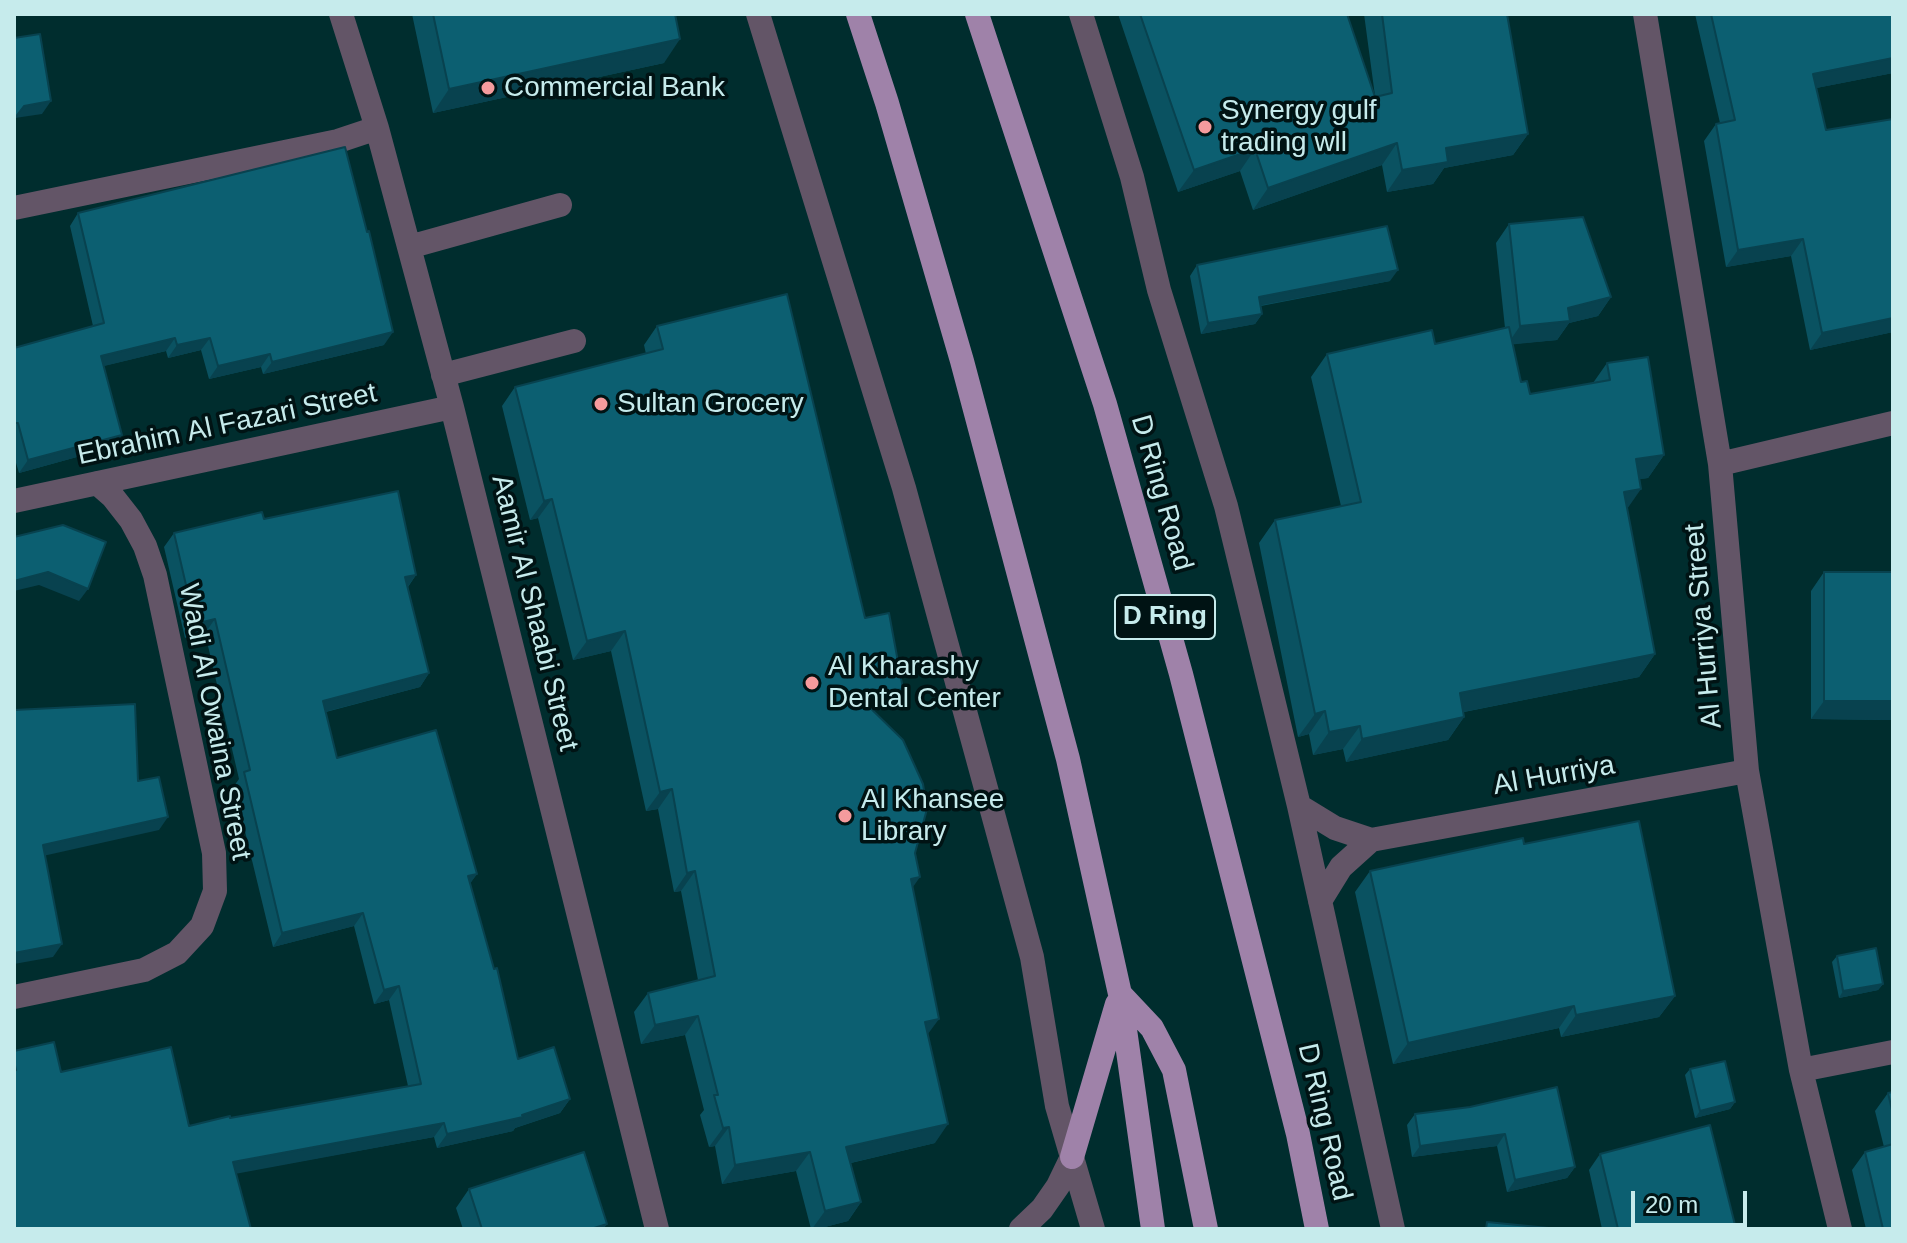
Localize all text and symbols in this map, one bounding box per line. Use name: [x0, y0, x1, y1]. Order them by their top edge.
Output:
place label: Commercial Bank: [504, 71, 725, 105]
marker: Commercial Bank: [479, 79, 497, 97]
place label: Synergy gulf trading wll: [1221, 94, 1377, 160]
marker: Synergy gulf trading wll: [1196, 118, 1214, 136]
street label: Ebrahim Al Fazari Street: [74, 377, 380, 473]
place label: Sultan Grocery: [617, 387, 804, 421]
marker: Sultan Grocery: [592, 395, 610, 413]
street label: D Ring Road: [1123, 411, 1199, 575]
street label: Aamir Al Shaabi Street: [483, 472, 585, 754]
street label: Al Hurriya Street: [1678, 522, 1730, 730]
street label: Wadi Al Owaina Street: [171, 581, 257, 863]
road number: D Ring: [1115, 595, 1215, 639]
place label: Al Kharashy Dental Center: [828, 650, 1001, 716]
marker: Al Kharashy Dental Center: [803, 674, 821, 692]
street label: Al Hurriya: [1491, 749, 1617, 803]
place label: Al Khansee Library: [861, 783, 1004, 849]
marker: Al Khansee Library: [836, 807, 854, 825]
street label: D Ring Road: [1290, 1040, 1358, 1204]
scale bar: [1635, 1175, 1751, 1225]
text: 20 m: [1645, 1191, 1698, 1218]

